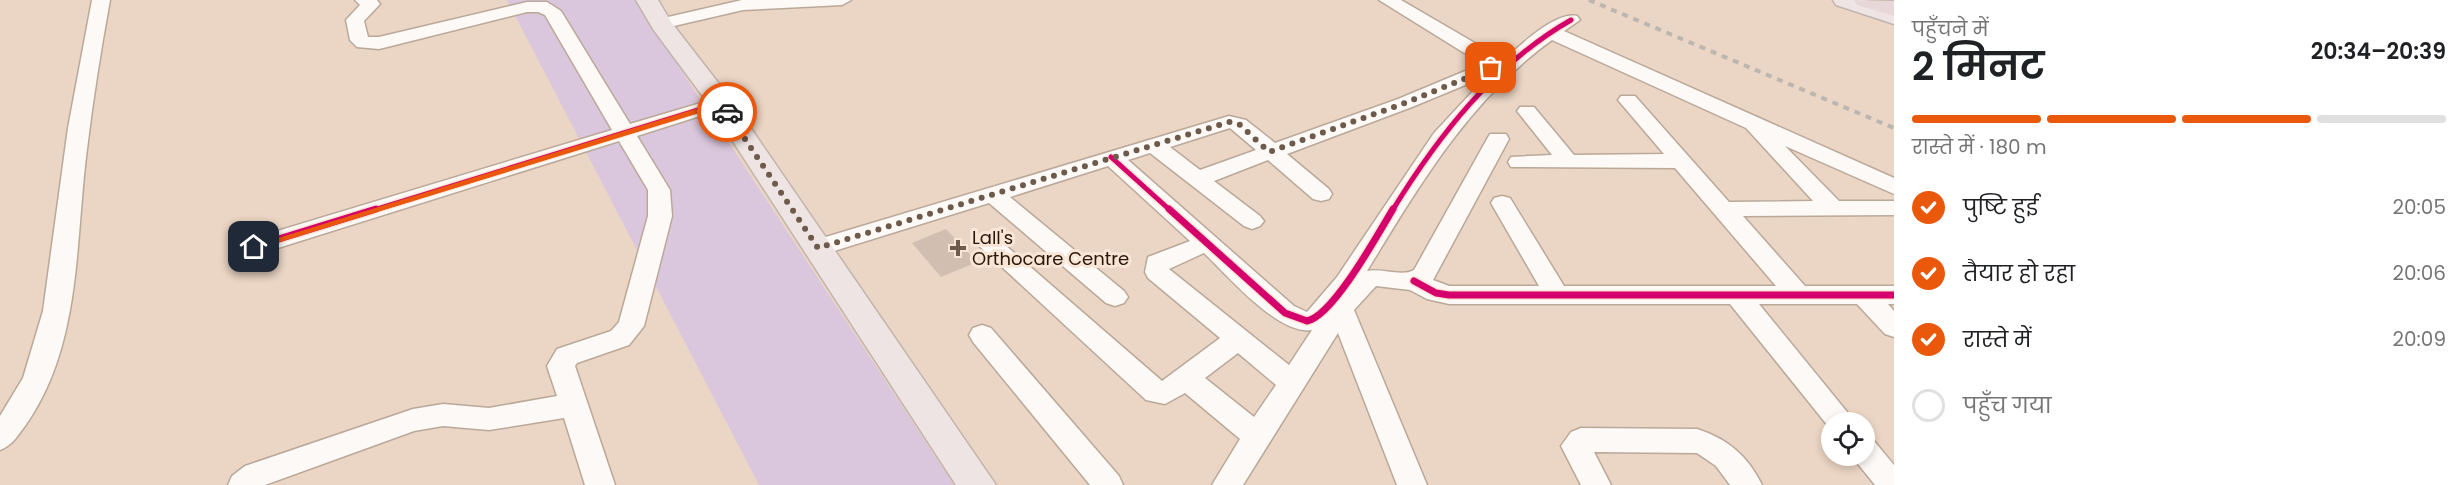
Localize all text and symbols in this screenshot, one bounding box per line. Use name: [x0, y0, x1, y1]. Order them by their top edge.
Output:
text: पहुँचने में: [1912, 15, 1988, 43]
text: 20:34–20:39: [2311, 36, 2446, 67]
text: 2 मिनट: [1912, 39, 2045, 94]
pin: [1465, 42, 1516, 93]
icon: bag: [1474, 51, 1507, 84]
courier: [697, 82, 757, 142]
icon: car: [711, 96, 744, 129]
text: रास्ते में · 180 m: [1912, 133, 2047, 161]
icon: check: [1912, 191, 1945, 224]
text: पुष्टि हुई: [1963, 192, 2038, 223]
text: 20:05: [2393, 193, 2446, 221]
pin: [228, 221, 279, 272]
place label: Lall's Orthocare Centre: [972, 225, 1129, 271]
icon: home: [237, 230, 270, 263]
marker: Lall's Orthocare Centre: [949, 239, 967, 257]
icon: check: [1912, 257, 1945, 290]
text: तैयार हो रहा: [1963, 258, 2075, 289]
text: 20:06: [2392, 259, 2446, 287]
icon: check: [1912, 323, 1945, 356]
text: रास्ते में: [1963, 324, 2031, 355]
text: 20:09: [2393, 325, 2446, 353]
text: पहुँच गया: [1963, 390, 2051, 421]
map controls: [1821, 412, 1875, 466]
button: locate: [1821, 412, 1875, 466]

